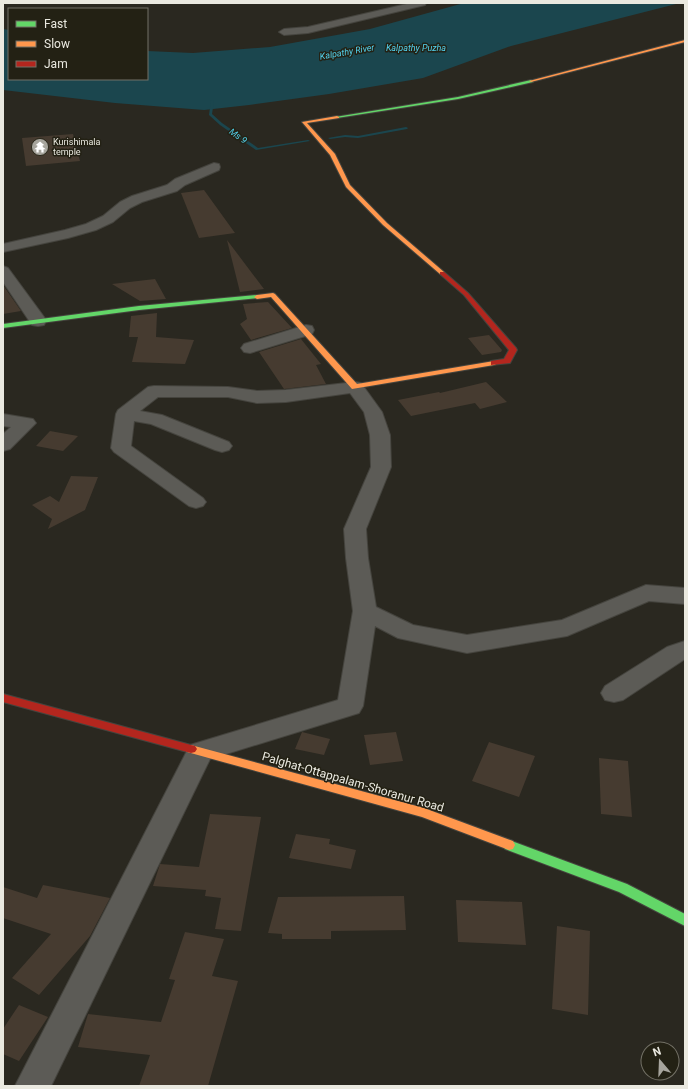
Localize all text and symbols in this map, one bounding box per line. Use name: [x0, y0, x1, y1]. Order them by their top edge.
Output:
legend: [8, 8, 148, 80]
text: Fast: [44, 17, 67, 31]
text: Slow: [44, 37, 70, 51]
water label: Kalpathy River: [319, 42, 376, 62]
water label: Kalpathy Puzha: [386, 43, 446, 53]
text: Jam: [44, 57, 68, 71]
water label: Ms 9: [227, 126, 249, 146]
temple icon: Kurishimala temple: [30, 137, 50, 157]
place label: Kurishimala temple: [53, 137, 101, 157]
street label: Palghat-Ottappalam-Shoranur Road: [260, 749, 446, 815]
north arrow: [640, 1041, 680, 1081]
text: N: [651, 1045, 663, 1059]

